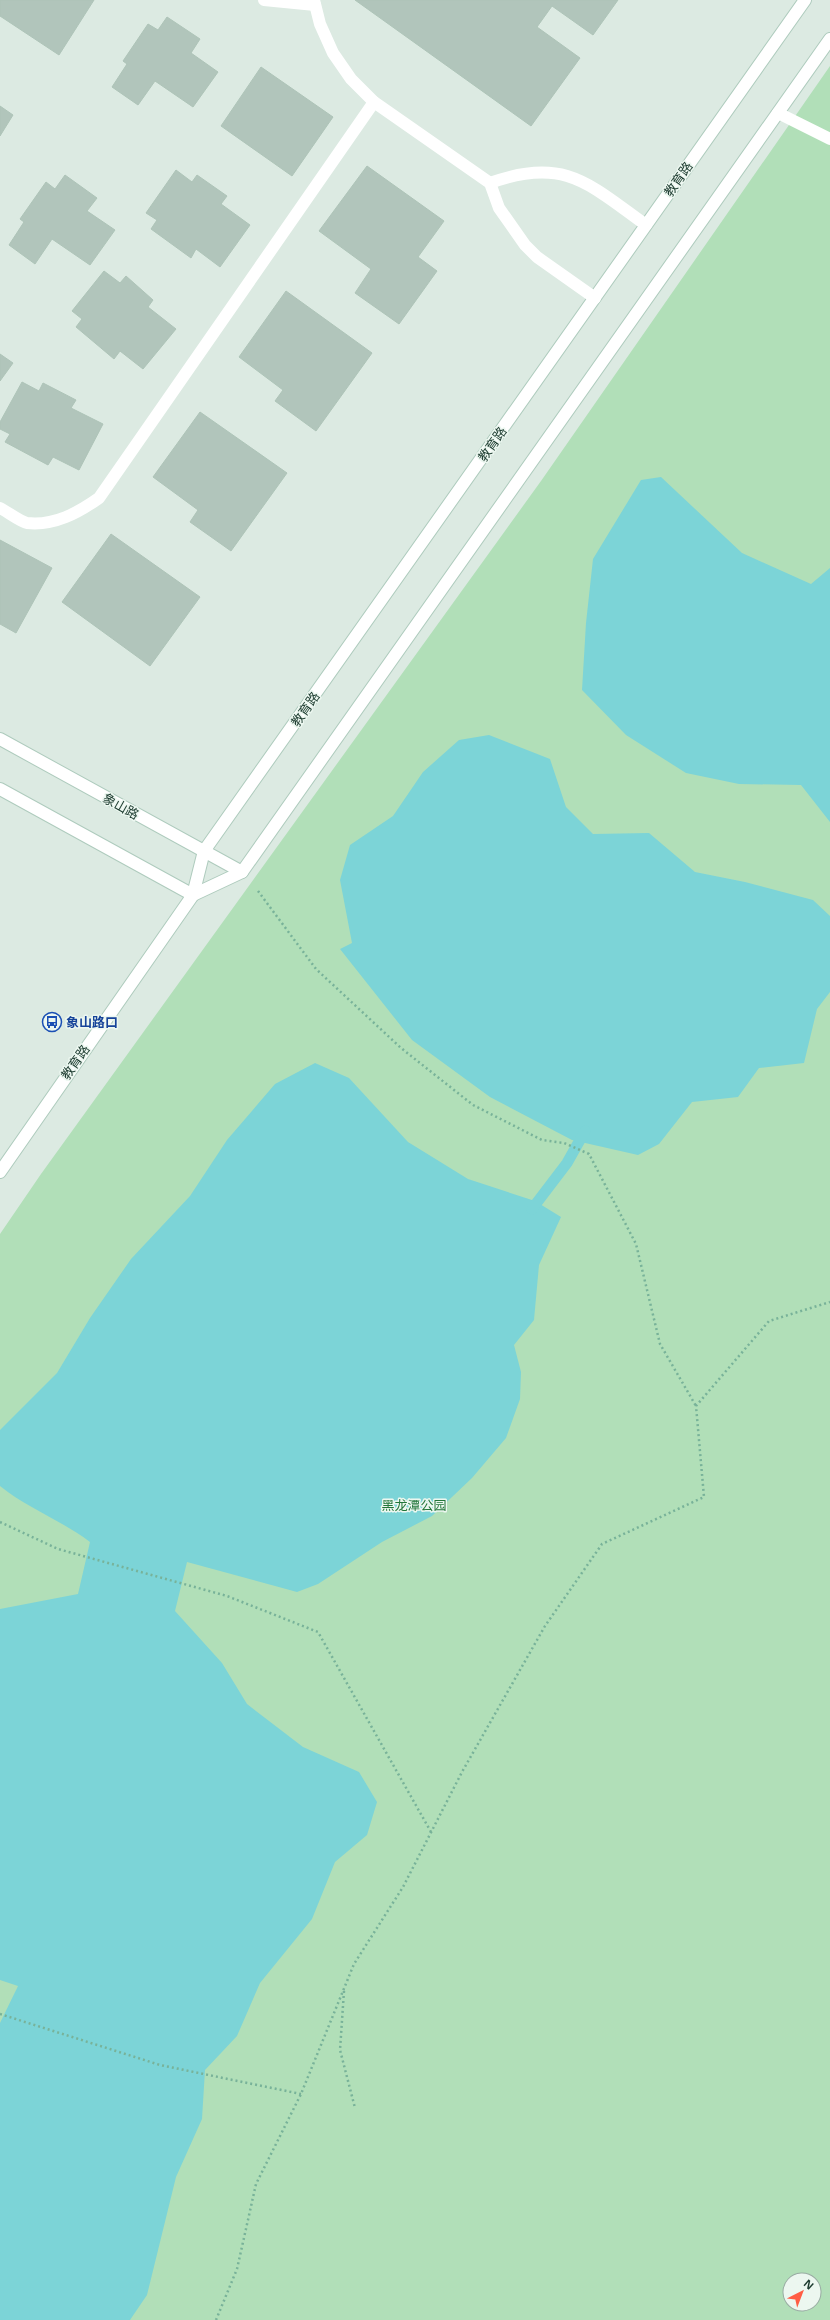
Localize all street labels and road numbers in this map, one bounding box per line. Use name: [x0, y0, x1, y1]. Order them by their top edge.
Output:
street label: 教育路: [659, 158, 697, 200]
street label: 教育路: [473, 423, 511, 465]
street label: 教育路: [286, 688, 324, 730]
street label: 象山路: [100, 789, 142, 823]
street label: 教育路: [56, 1041, 94, 1083]

